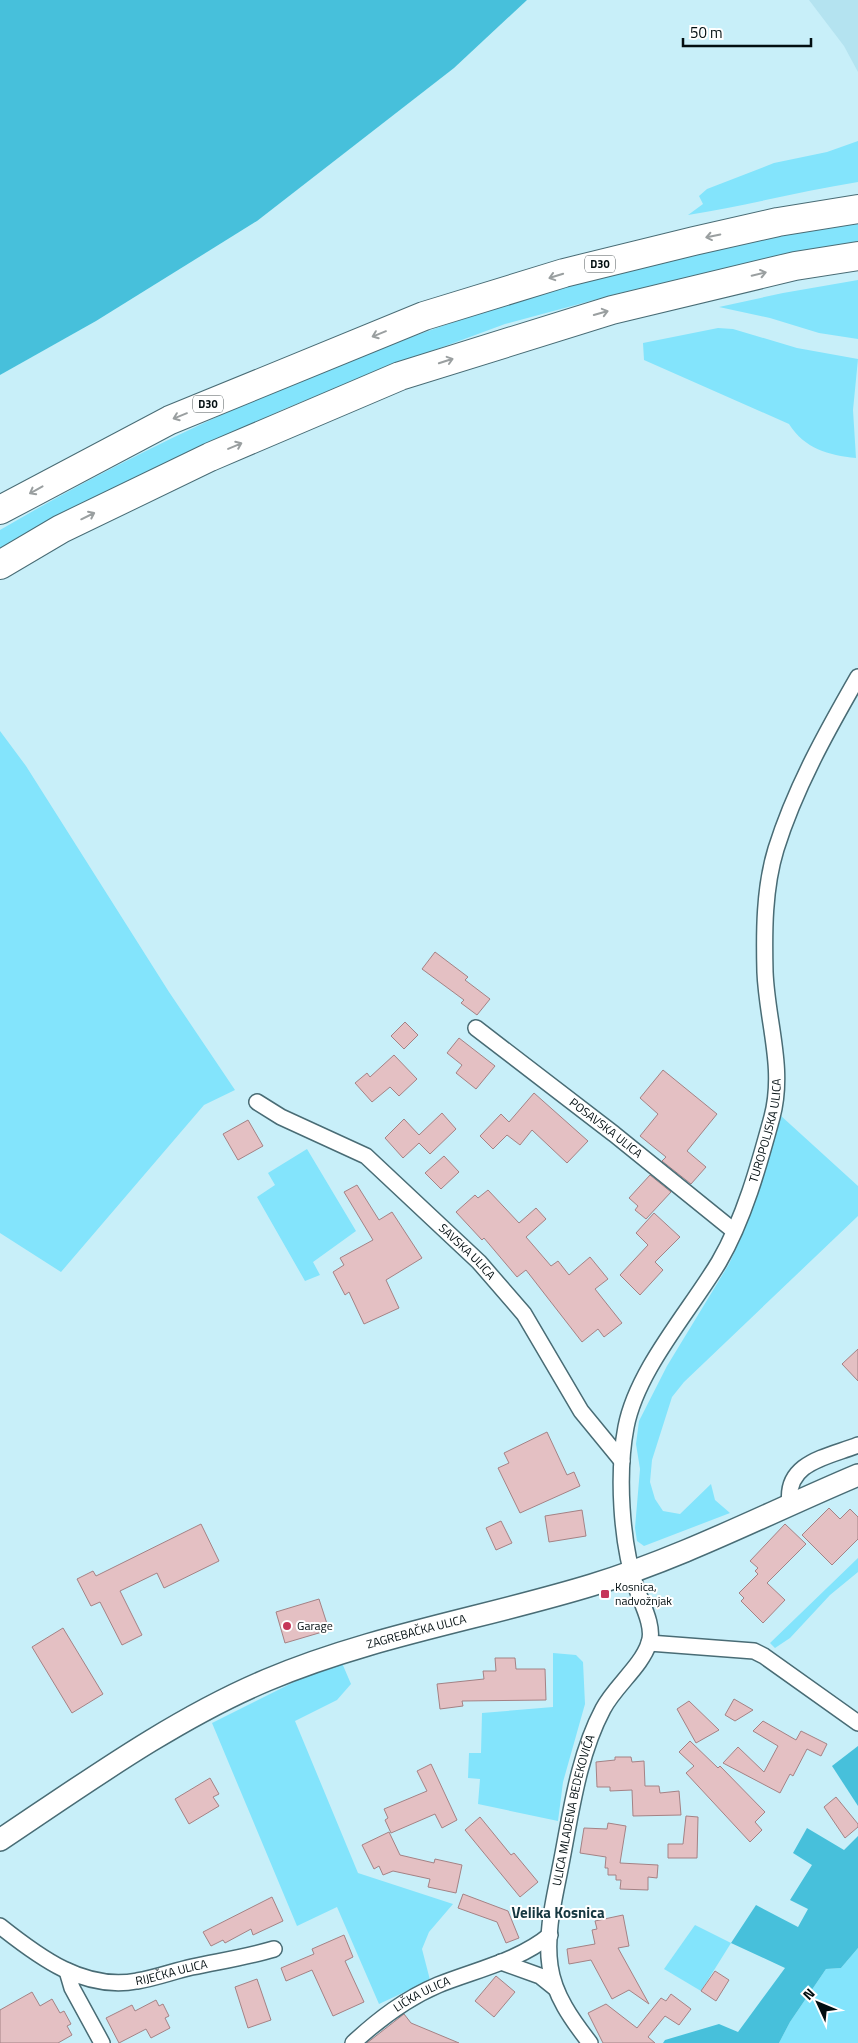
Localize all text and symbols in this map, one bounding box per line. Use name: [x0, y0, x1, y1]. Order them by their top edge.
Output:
scale bar: [683, 15, 810, 47]
text: 50 m: [690, 21, 723, 44]
one-way arrow: [706, 232, 722, 242]
road number: D30: [585, 255, 615, 272]
one-way arrow: [750, 269, 766, 278]
one-way arrow: [548, 271, 564, 281]
one-way arrow: [593, 307, 609, 317]
one-way arrow: [372, 330, 387, 339]
one-way arrow: [438, 356, 453, 365]
road number: D30: [193, 396, 223, 412]
one-way arrow: [173, 411, 188, 421]
one-way arrow: [227, 441, 242, 451]
one-way arrow: [28, 485, 43, 495]
one-way arrow: [80, 510, 95, 520]
street label: TUROPOLJSKA ULICA: [744, 1078, 786, 1185]
street label: POSAVSKA ULICA: [566, 1093, 647, 1162]
street label: SAVSKA ULICA: [435, 1219, 500, 1284]
place label: Kosnica, nadvožnjak: [615, 1577, 672, 1610]
marker: Kosnica, nadvožnjak: [599, 1588, 611, 1600]
street label: ZAGREBAČKA ULICA: [364, 1609, 468, 1654]
place label: Garage: [297, 1616, 333, 1635]
marker: Garage: [281, 1620, 293, 1632]
street label: ULICA MLADENA BEDEKOVIĆA: [547, 1732, 600, 1887]
district label: Velika Kosnica: [511, 1901, 605, 1924]
street label: RIJEČKA ULICA: [134, 1954, 209, 1990]
street label: LIČKA ULICA: [389, 1971, 453, 2016]
north arrow: [793, 1978, 843, 2028]
text: N: [797, 1983, 819, 2004]

